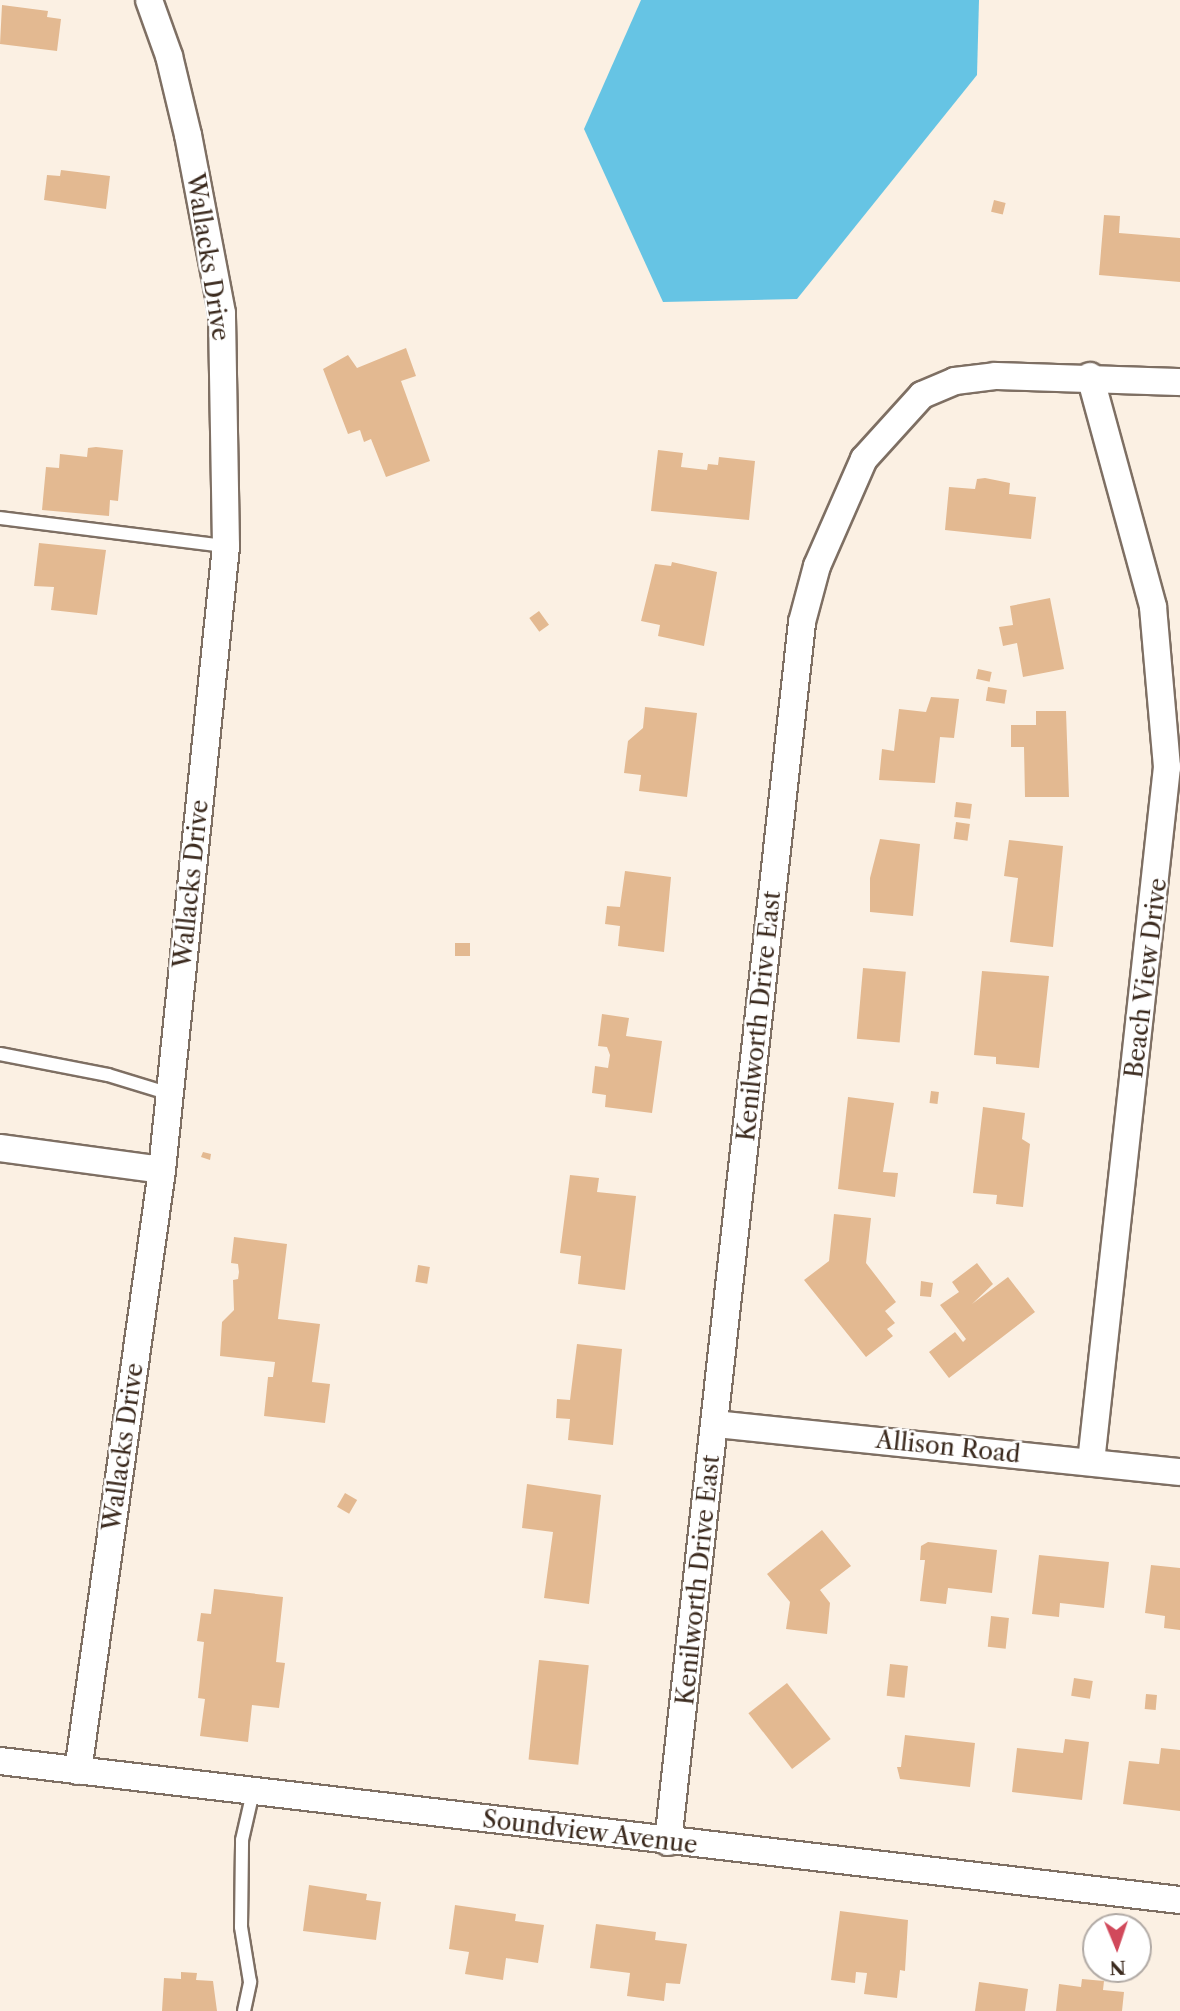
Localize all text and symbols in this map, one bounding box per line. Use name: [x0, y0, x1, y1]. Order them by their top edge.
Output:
street label: Wallacks Drive: [181, 171, 235, 343]
street label: Wallacks Drive: [168, 798, 214, 970]
street label: Beach View Drive: [1119, 875, 1173, 1081]
street label: Kenilworth Drive East: [732, 889, 786, 1143]
street label: Wallacks Drive: [97, 1361, 149, 1533]
street label: Allison Road: [874, 1425, 1022, 1469]
street label: Kenilworth Drive East: [671, 1453, 725, 1707]
street label: Soundview Avenue: [480, 1804, 700, 1860]
north arrow: [1082, 1913, 1152, 1983]
text: N: [1109, 1956, 1126, 1979]

